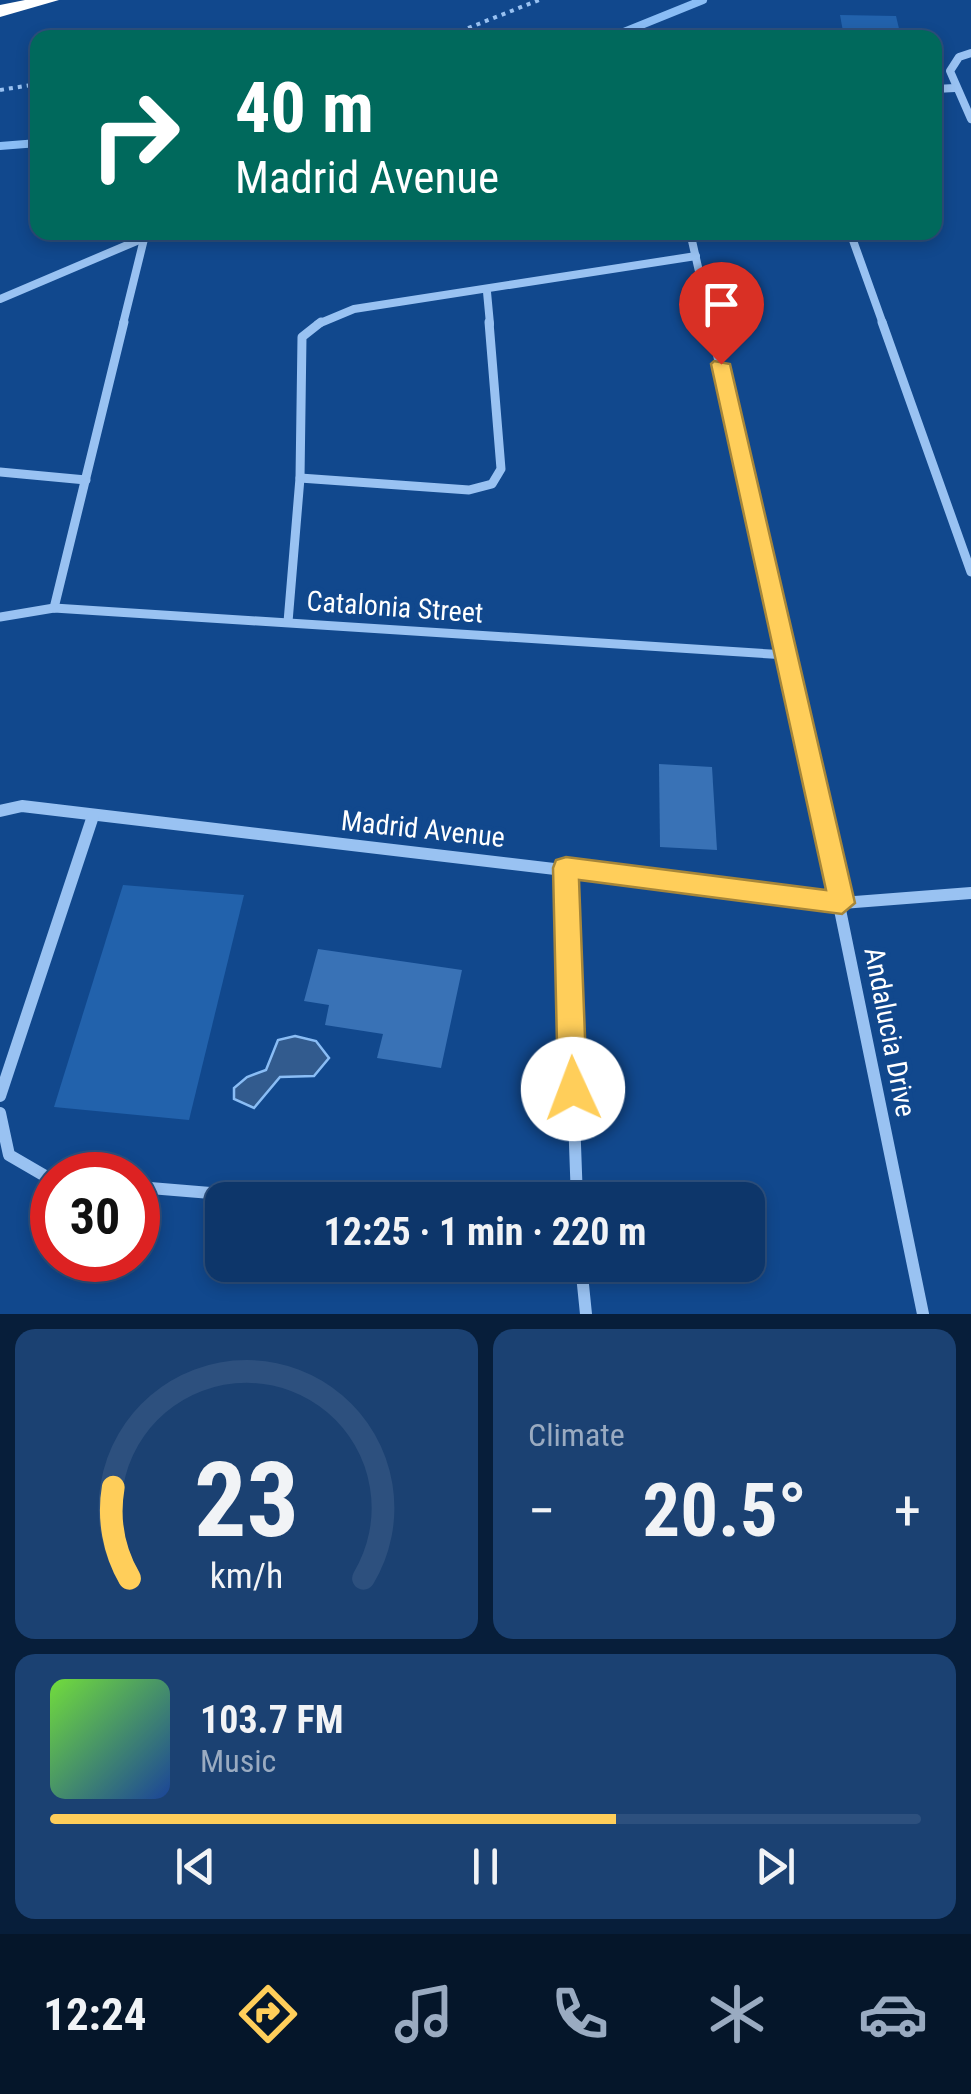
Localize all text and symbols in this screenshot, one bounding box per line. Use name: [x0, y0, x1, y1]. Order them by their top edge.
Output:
text: 40 m: [235, 67, 374, 149]
icon: right: [70, 70, 200, 200]
text: Madrid Avenue: [235, 151, 499, 204]
pin: [679, 262, 764, 365]
icon: arrive: [694, 277, 749, 332]
street label: Catalonia Street: [306, 584, 484, 630]
street label: Madrid Avenue: [340, 804, 506, 854]
street label: Andalucia Drive: [857, 944, 923, 1120]
position arrow: [521, 1037, 625, 1141]
speed limit sign: 30: [30, 1152, 160, 1282]
text: 12:25 · 1 min · 220 m: [324, 1210, 646, 1254]
text: Climate: [528, 1416, 625, 1454]
text: 23: [194, 1440, 299, 1561]
text: 20.5°: [642, 1466, 807, 1554]
text: −: [528, 1479, 556, 1543]
text: +: [894, 1479, 921, 1543]
text: km/h: [210, 1555, 283, 1597]
text: 103.7 FM: [200, 1698, 344, 1742]
text: Music: [200, 1742, 276, 1780]
icon: previous: [168, 1839, 223, 1894]
icon: pause: [458, 1839, 513, 1894]
icon: next: [748, 1839, 803, 1894]
icon: directions: [233, 1979, 303, 2049]
icon: music: [389, 1979, 459, 2049]
icon: phone: [545, 1979, 615, 2049]
icon: climate: [702, 1979, 772, 2049]
icon: car: [858, 1979, 928, 2049]
text: 12:24: [43, 1988, 146, 2041]

